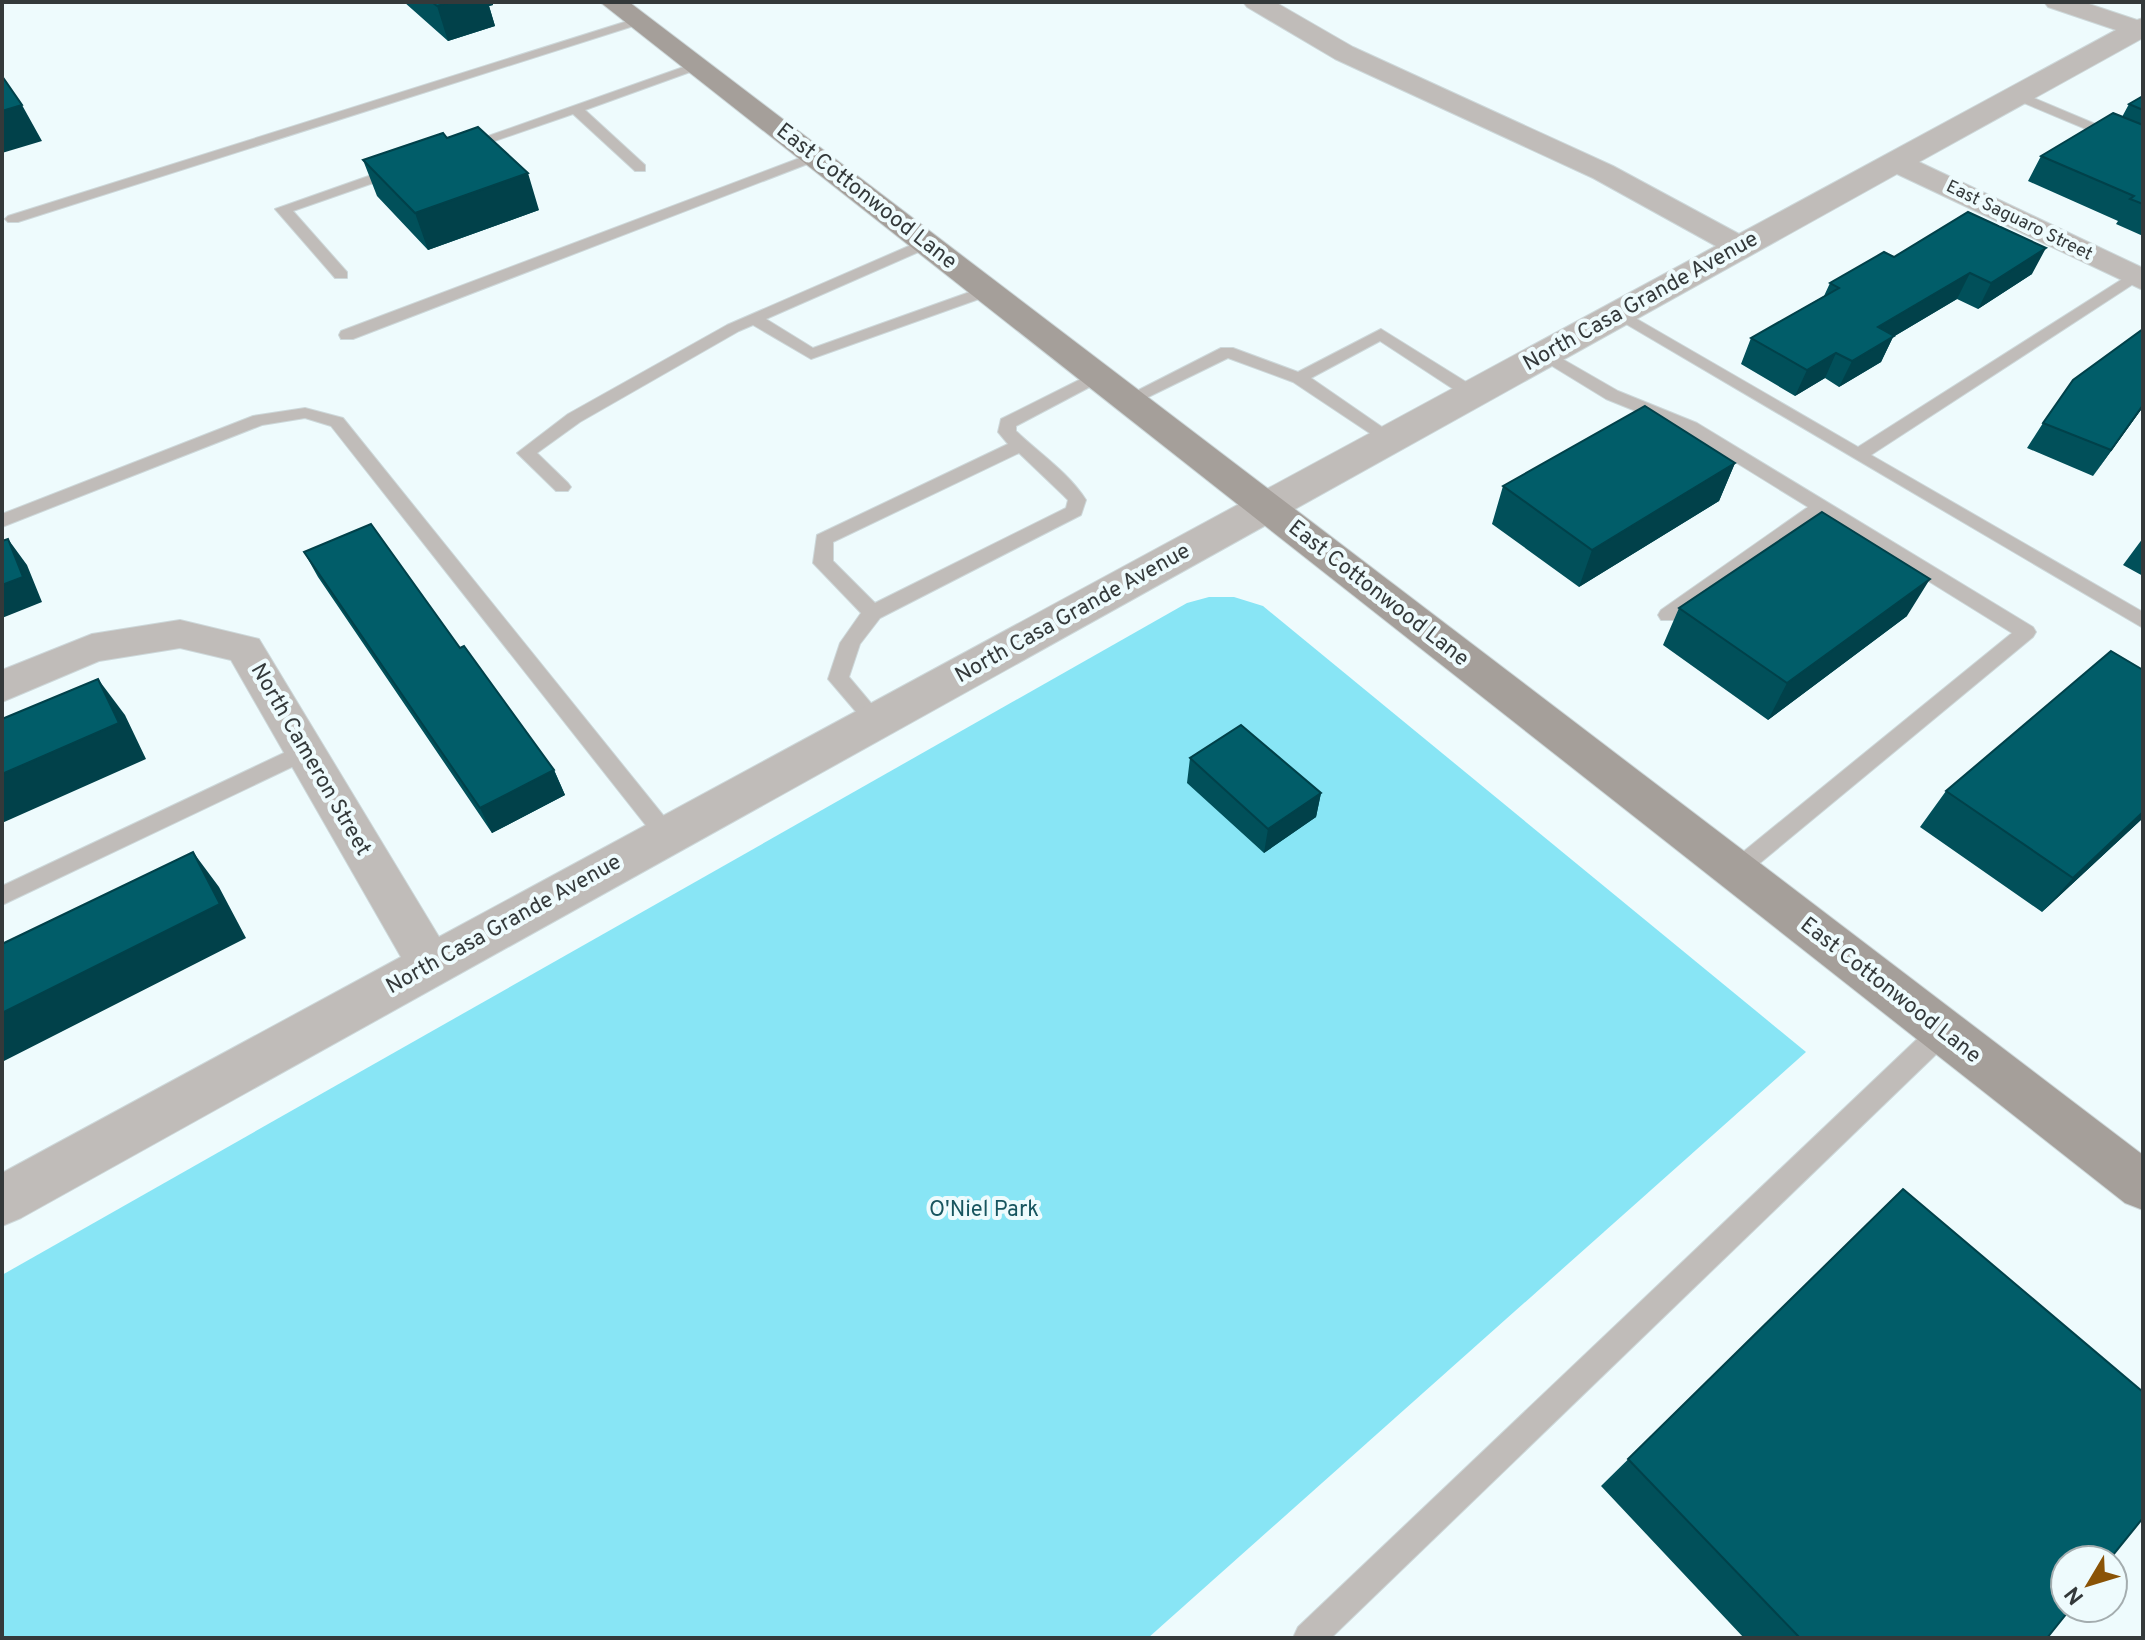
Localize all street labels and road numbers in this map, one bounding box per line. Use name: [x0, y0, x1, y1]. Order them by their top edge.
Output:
street label: East Cottonwood Lane: [770, 118, 962, 276]
street label: East Saguaro Street: [1942, 175, 2096, 267]
street label: North Casa Grande Avenue: [1519, 226, 1763, 378]
street label: East Cottonwood Lane: [1282, 515, 1474, 673]
street label: North Casa Grande Avenue: [951, 538, 1195, 690]
street label: North Cameron Street: [244, 659, 376, 861]
street label: North Casa Grande Avenue: [382, 849, 626, 1001]
street label: East Cottonwood Lane: [1794, 912, 1986, 1070]

